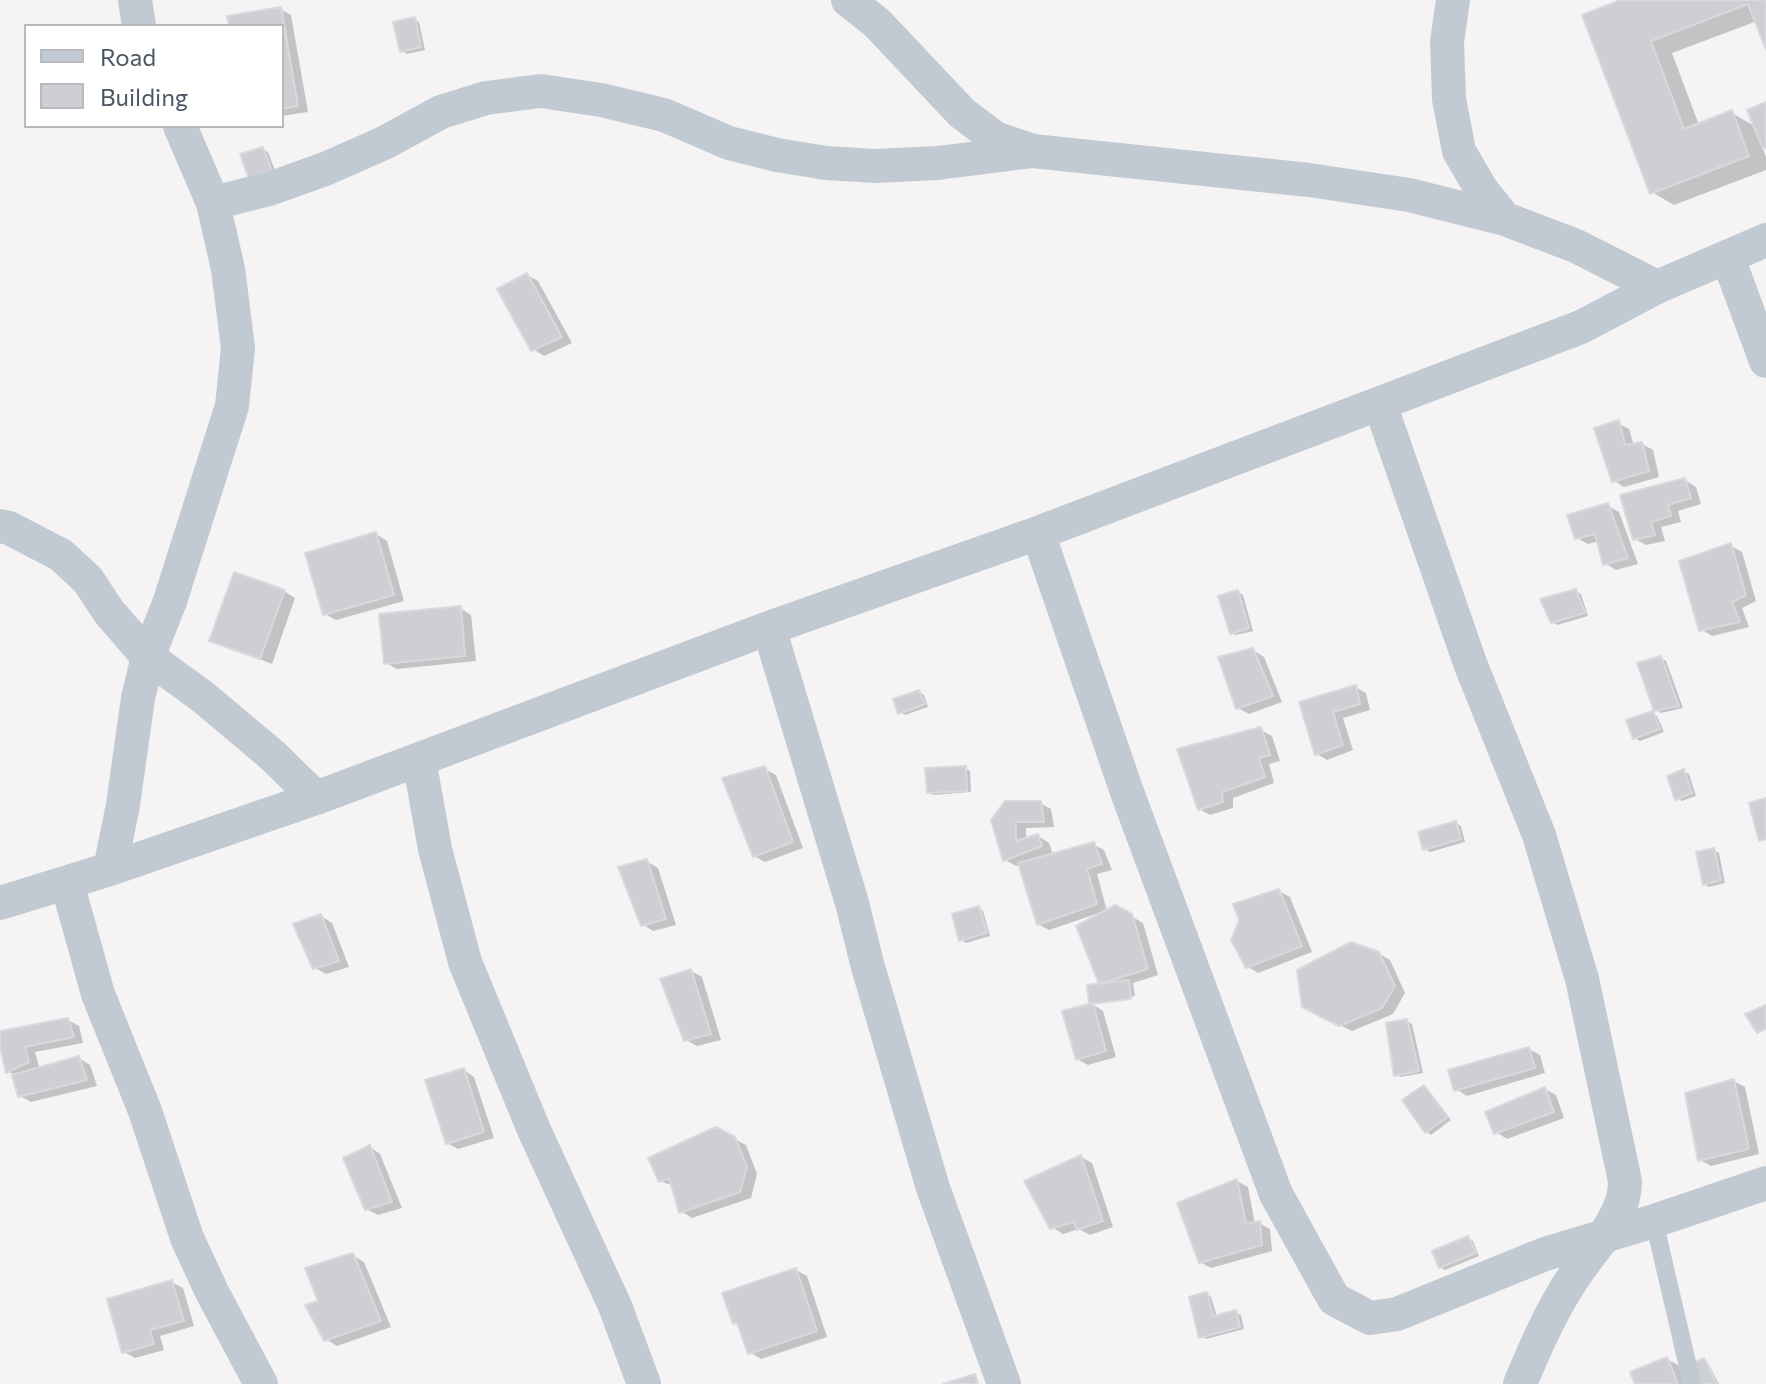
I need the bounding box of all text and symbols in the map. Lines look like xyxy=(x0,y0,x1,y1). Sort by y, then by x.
legend xyxy=(24,24,284,128)
text: Road xyxy=(100,42,156,71)
text: Building xyxy=(100,82,188,111)

